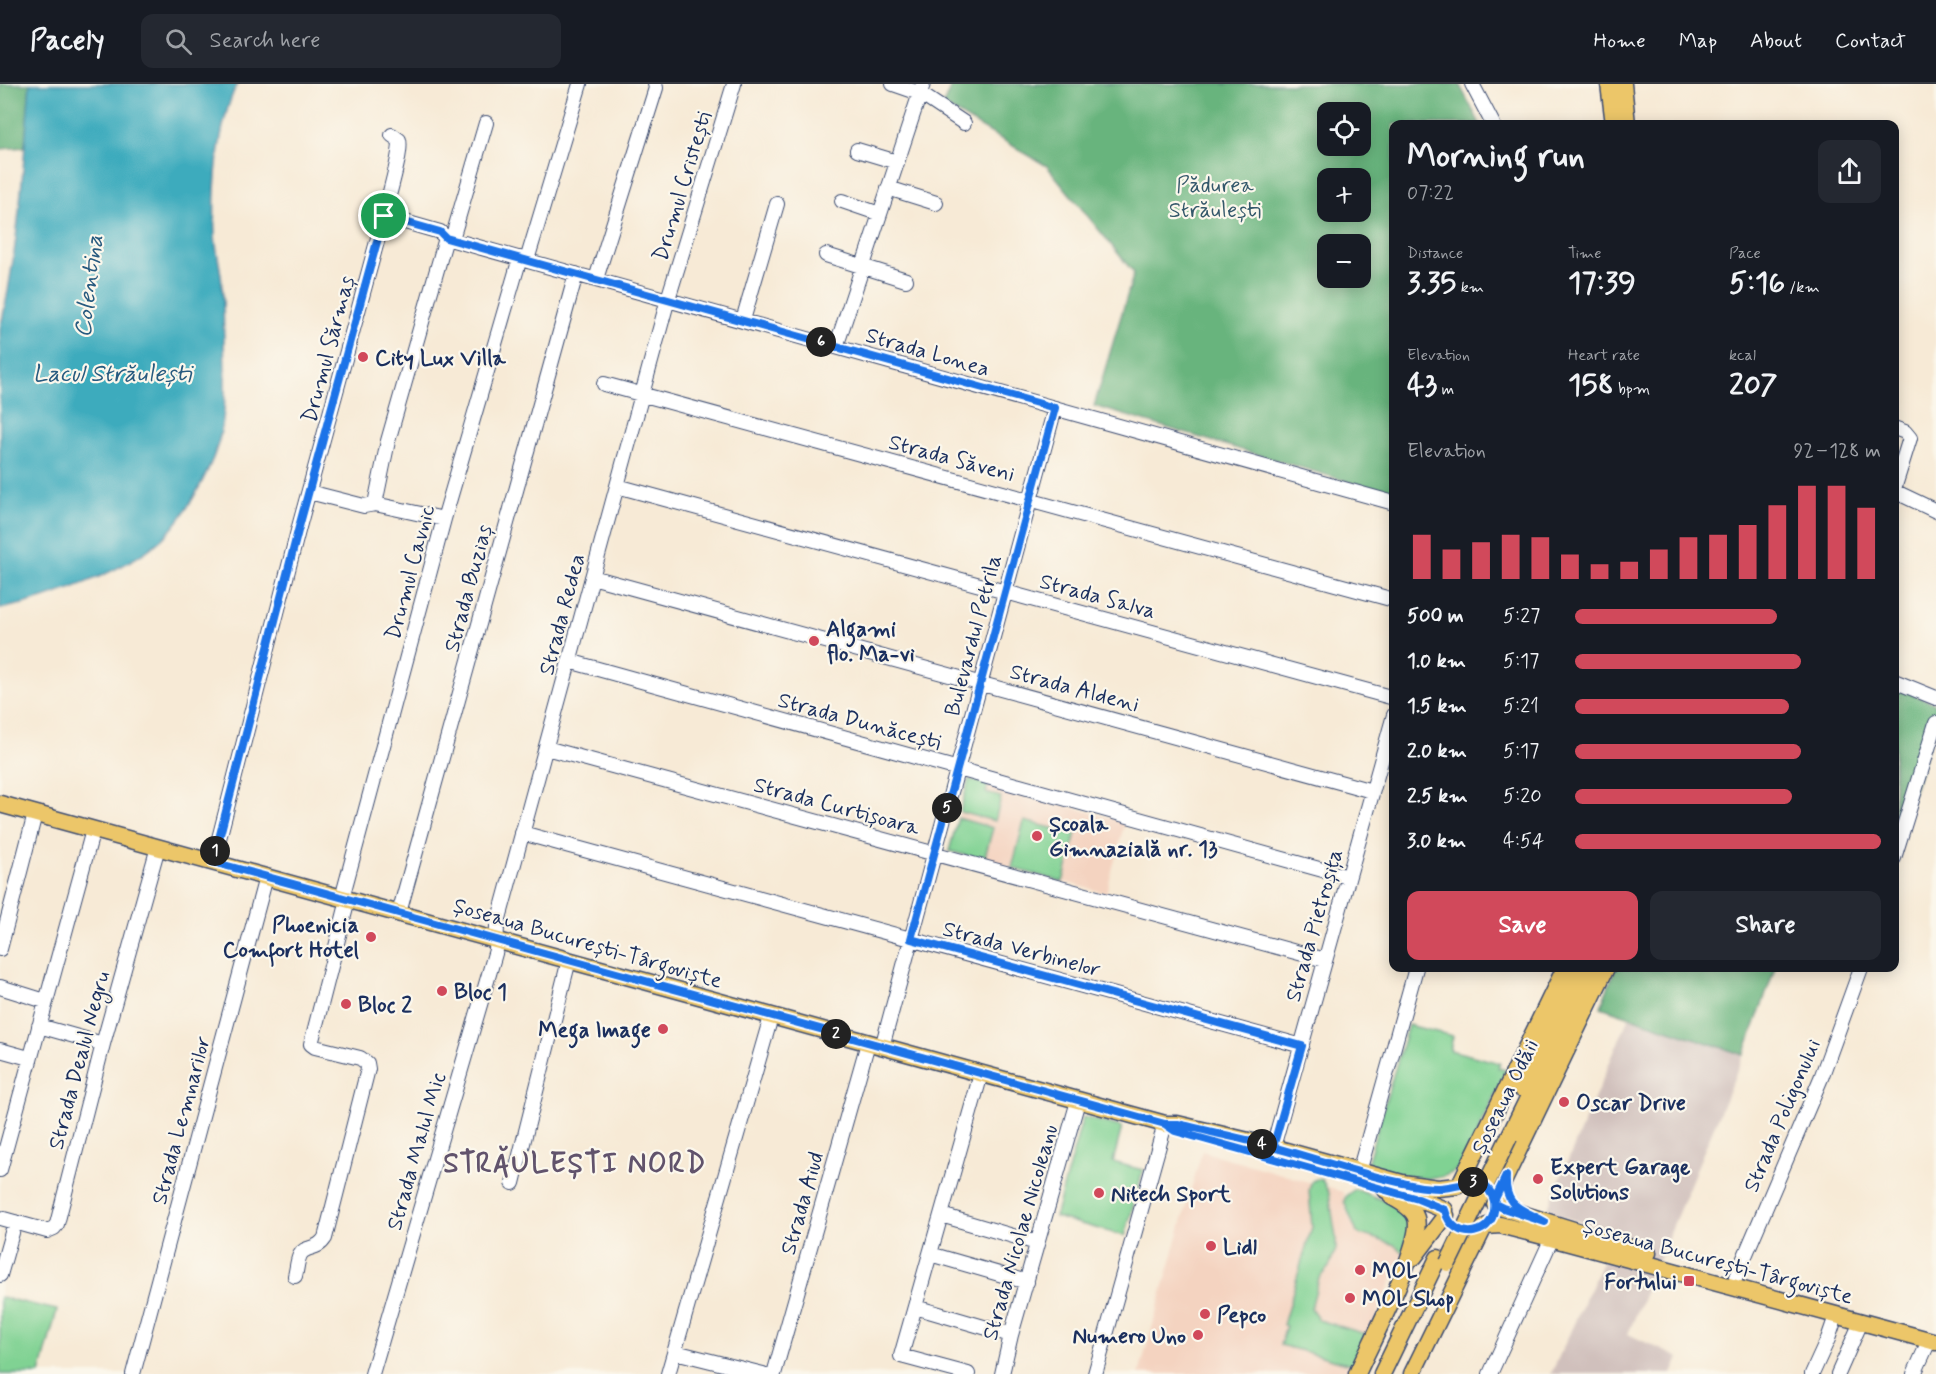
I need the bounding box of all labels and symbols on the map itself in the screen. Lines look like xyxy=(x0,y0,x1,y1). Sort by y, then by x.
street label: Drumul Cristești xyxy=(647,108,719,265)
park label: Pădurea Străulești xyxy=(1169,172,1261,225)
pin xyxy=(358,190,409,241)
water label: Colentina xyxy=(68,233,111,339)
street label: Drumul Sărmaș xyxy=(296,273,362,426)
street label: Strada Lonea xyxy=(862,322,993,384)
pin: 6 xyxy=(806,327,836,357)
place label: City Lux Villa xyxy=(375,345,507,373)
marker: City Lux Villa xyxy=(356,350,370,364)
water label: Lacul Străulești xyxy=(33,359,195,390)
street label: Strada Săveni xyxy=(885,429,1018,489)
street label: Drumul Cavnic xyxy=(379,502,442,643)
street label: Strada Buziaș xyxy=(438,521,499,655)
street label: Strada Redea xyxy=(533,551,593,678)
street label: Bulevardul Petrila xyxy=(939,552,1009,719)
street label: Strada Salva xyxy=(1036,568,1159,626)
place label: Algami flo. Ma-vi xyxy=(826,616,915,669)
marker: Algami flo. Ma-vi xyxy=(807,634,821,648)
street label: Strada Aldeni xyxy=(1007,658,1142,720)
street label: Strada Dunăcești xyxy=(775,687,944,757)
street label: Strada Curtișoara xyxy=(750,771,923,843)
pin: 5 xyxy=(932,793,962,823)
place label: Școala Gimnazială nr. 13 xyxy=(1049,811,1218,864)
marker: Școala Gimnazială nr. 13 xyxy=(1030,829,1044,843)
pin: 1 xyxy=(200,836,230,866)
street label: Strada Pietroșița xyxy=(1280,846,1350,1005)
street label: Șoseaua București-Târgoviște xyxy=(449,892,725,999)
place label: Phoenicia Comfort Hotel xyxy=(223,912,360,967)
street label: Strada Verbinelor xyxy=(939,915,1104,984)
marker: Phoenicia Comfort Hotel xyxy=(364,930,378,944)
street label: Strada Dealul Negru xyxy=(43,968,120,1154)
place label: Bloc 1 xyxy=(454,979,507,1007)
marker: Bloc 1 xyxy=(435,984,449,998)
place label: Bloc 2 xyxy=(358,992,412,1020)
marker: Bloc 2 xyxy=(339,997,353,1011)
place label: Mega Image xyxy=(538,1017,651,1049)
pin: 2 xyxy=(821,1019,851,1049)
marker: Mega Image xyxy=(656,1022,670,1036)
street label: Strada Lemnarilor xyxy=(146,1033,218,1208)
street label: Șoseaua Odăii xyxy=(1466,1035,1546,1159)
street label: Strada Poligonului xyxy=(1738,1035,1829,1197)
street label: Strada Malul Mic xyxy=(381,1069,453,1234)
place label: Oscar Drive xyxy=(1576,1090,1686,1118)
marker: Oscar Drive xyxy=(1557,1095,1571,1109)
street label: Strada Nicolae Nicoleanu xyxy=(977,1121,1065,1344)
pin: 4 xyxy=(1247,1129,1277,1159)
district label: STRĂULEȘTI NORD xyxy=(443,1145,707,1183)
street label: Strada Aiud xyxy=(775,1149,831,1258)
place label: Expert Garage Solutions xyxy=(1550,1154,1691,1207)
pin: 3 xyxy=(1458,1167,1488,1197)
marker: Expert Garage Solutions xyxy=(1531,1172,1545,1186)
place label: Nitech Sport xyxy=(1111,1181,1232,1209)
marker: Nitech Sport xyxy=(1092,1186,1106,1200)
street label: Șoseaua București-Târgoviște xyxy=(1579,1212,1856,1314)
place label: Lidl xyxy=(1223,1234,1258,1262)
marker: Lidl xyxy=(1204,1239,1218,1253)
place label: MOL xyxy=(1372,1258,1418,1286)
marker: MOL xyxy=(1353,1263,1367,1277)
place label: Fortului xyxy=(1604,1269,1677,1297)
marker: Fortului xyxy=(1682,1274,1696,1288)
place label: MOL Shop xyxy=(1362,1286,1454,1314)
marker: MOL Shop xyxy=(1343,1291,1357,1305)
place label: Pepco xyxy=(1217,1302,1266,1330)
marker: Pepco xyxy=(1198,1307,1212,1321)
place label: Numero Uno xyxy=(1072,1323,1186,1351)
marker: Numero Uno xyxy=(1191,1328,1205,1342)

